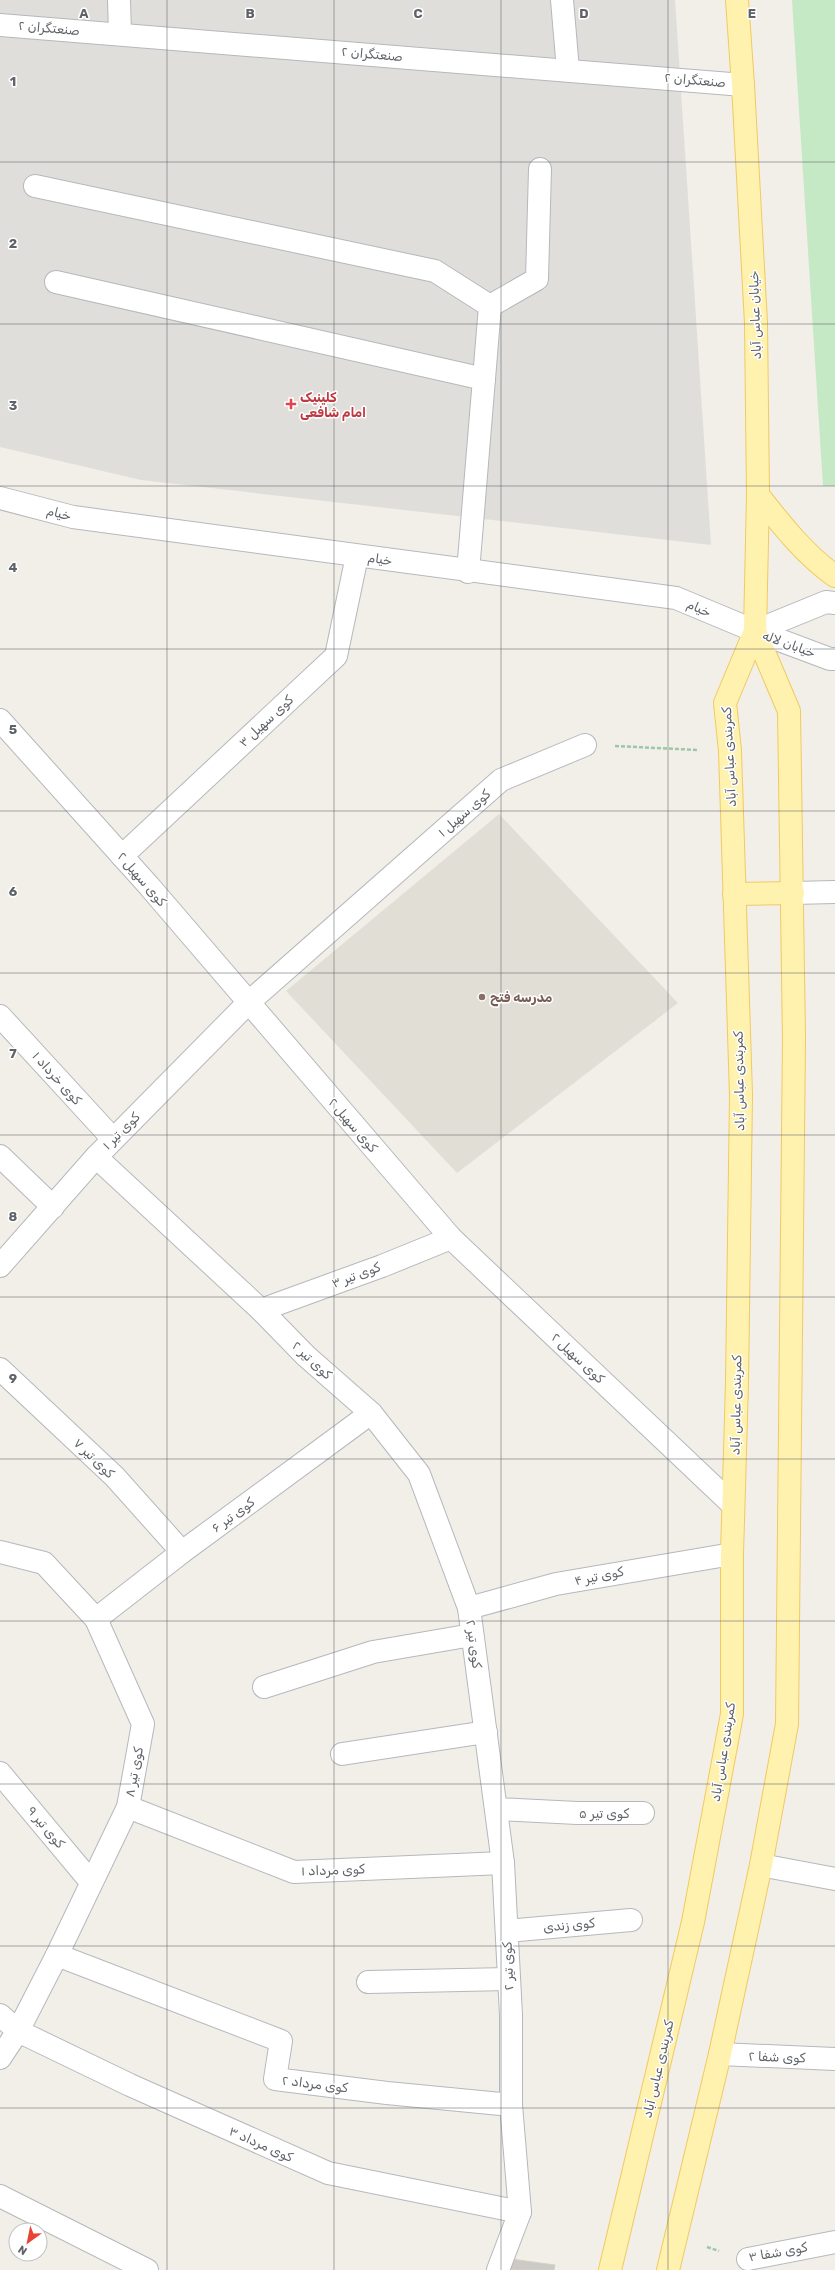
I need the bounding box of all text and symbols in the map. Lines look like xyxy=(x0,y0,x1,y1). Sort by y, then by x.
text: A xyxy=(79,6,89,21)
text: B xyxy=(245,6,255,21)
text: C xyxy=(413,6,423,21)
text: D xyxy=(579,6,589,21)
text: E xyxy=(748,6,756,21)
street label: ۲ صنعتگران xyxy=(18,18,80,39)
street label: ۲ صنعتگران xyxy=(341,44,403,65)
street label: ۲ صنعتگران xyxy=(664,70,726,91)
text: 1 xyxy=(10,74,16,89)
text: 2 xyxy=(9,236,17,251)
street label: خیابان عباس آباد xyxy=(746,270,765,360)
place label: کلینیک امام شافعی xyxy=(300,390,366,421)
text: 3 xyxy=(9,398,18,413)
marker: کلینیک امام شافعی xyxy=(285,398,297,410)
street label: خیام xyxy=(45,503,73,524)
street label: خیام xyxy=(367,550,393,569)
text: 4 xyxy=(9,560,18,575)
street label: خیام xyxy=(684,596,713,621)
street label: خیابان لاله xyxy=(761,628,817,660)
street label: کوی سهیل ۳ xyxy=(236,692,297,751)
street label: کمربندی عباس آباد xyxy=(719,706,740,807)
text: 5 xyxy=(9,722,17,737)
street label: کوی سهیل ۱ xyxy=(435,786,494,840)
street label: کوی سهیل ۲ xyxy=(114,849,170,910)
text: 6 xyxy=(9,884,18,899)
place label: مدرسه فتح xyxy=(490,990,552,1007)
marker: مدرسه فتح xyxy=(477,992,487,1002)
street label: کمربندی عباس آباد xyxy=(731,1031,748,1131)
text: 7 xyxy=(9,1046,17,1061)
street label: کوی خرداد ۱ xyxy=(29,1048,85,1108)
street label: کوی سهیل ۲ xyxy=(325,1095,381,1156)
street label: کوی تیر ۱ xyxy=(99,1109,143,1153)
text: 8 xyxy=(9,1209,18,1224)
street label: کوی تیر ۳ xyxy=(330,1259,383,1292)
street label: کوی سهیل ۲ xyxy=(548,1330,608,1387)
street label: کوی تیر ۲ xyxy=(288,1338,335,1383)
street label: کمربندی عباس آباد xyxy=(728,1355,745,1455)
text: 9 xyxy=(9,1371,17,1386)
street label: کوی تیر ۷ xyxy=(70,1435,117,1482)
street label: کوی تیر ۶ xyxy=(209,1494,258,1536)
street label: کوی تیر ۴ xyxy=(573,1564,625,1589)
street label: کوی تیر ۲ xyxy=(462,1619,485,1669)
street label: کمربندی عباس آباد xyxy=(708,1701,739,1803)
street label: کوی تیر ۸ xyxy=(122,1746,147,1798)
street label: کوی تیر ۹ xyxy=(23,1803,68,1852)
street label: کوی تیر ۵ xyxy=(579,1806,629,1822)
street label: کوی مرداد ۱ xyxy=(301,1861,365,1880)
street label: کوی زندی xyxy=(542,1915,596,1936)
street label: کوی تیر ۲ xyxy=(500,1941,517,1991)
street label: کمربندی عباس آباد xyxy=(639,2018,678,2120)
street label: کوی شفا ۲ xyxy=(748,2049,806,2066)
street label: کوی مرداد ۲ xyxy=(281,2073,349,2096)
street label: کوی مرداد ۳ xyxy=(226,2123,295,2166)
north arrow xyxy=(8,2222,48,2262)
street label: کوی شفا ۳ xyxy=(747,2239,809,2266)
text: N xyxy=(16,2242,30,2258)

